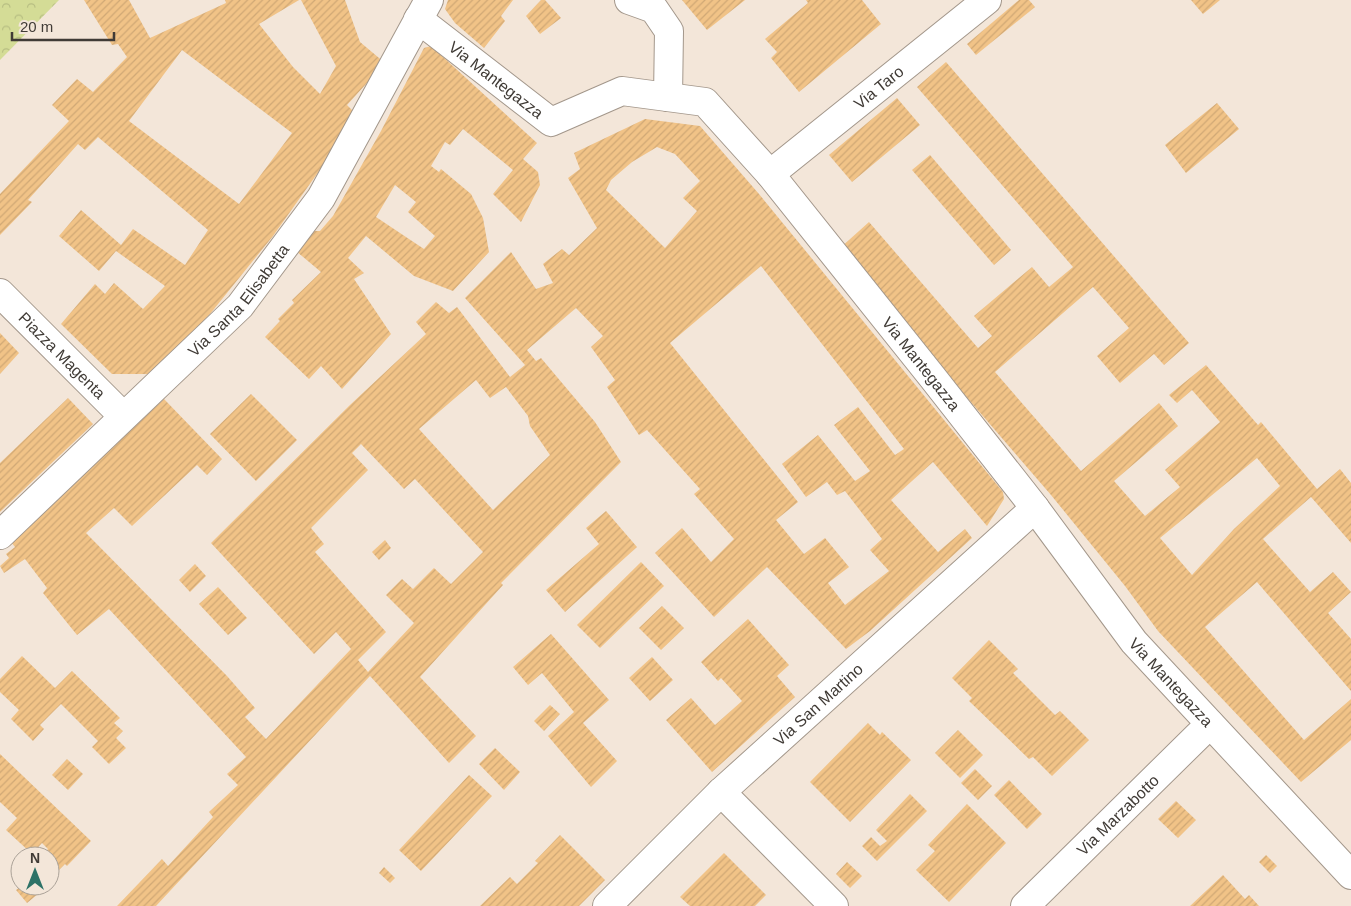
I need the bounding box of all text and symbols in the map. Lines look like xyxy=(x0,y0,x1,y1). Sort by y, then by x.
scale bar xyxy=(12,10,115,42)
text: 20 m xyxy=(20,18,53,35)
street label: Via Mantegazza xyxy=(445,38,547,122)
street label: Via Taro xyxy=(851,63,907,112)
street label: Via Santa Elisabetta xyxy=(185,241,292,360)
street label: Piazza Magenta xyxy=(15,309,109,402)
street label: Via Mantegazza xyxy=(879,314,963,414)
street label: Via Mantegazza xyxy=(1126,635,1216,730)
street label: Via San Martino xyxy=(770,660,866,749)
street label: Via Marzabotto xyxy=(1074,771,1162,859)
north arrow xyxy=(10,846,60,896)
text: N xyxy=(30,850,40,866)

